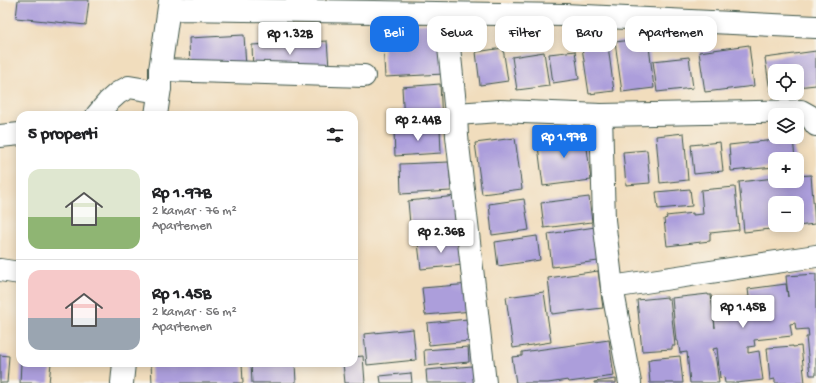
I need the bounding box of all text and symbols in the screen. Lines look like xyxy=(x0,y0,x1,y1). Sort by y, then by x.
chip: Beli xyxy=(370,16,419,52)
chip: Sewa xyxy=(427,16,487,52)
chip: Filter xyxy=(495,16,554,52)
chip: Baru xyxy=(562,16,617,52)
chip: Apartemen xyxy=(625,16,717,52)
pin: Rp 1.32B xyxy=(249,22,331,56)
text: Rp 1.32B xyxy=(267,27,313,42)
map controls xyxy=(768,64,804,232)
button: locate xyxy=(768,64,804,100)
pin: Rp 2.44B xyxy=(377,108,459,142)
button: layers xyxy=(768,108,804,144)
text: Rp 2.44B xyxy=(395,113,441,128)
icon: filters xyxy=(324,124,346,146)
text: 5 properti xyxy=(28,125,98,145)
pin: Rp 1.97B xyxy=(523,125,605,159)
text: Rp 1.97B xyxy=(541,130,587,145)
button: + xyxy=(768,152,804,188)
text: Rp 1.97B xyxy=(152,184,212,204)
icon: home xyxy=(60,185,108,233)
button: − xyxy=(768,196,804,232)
text: 2 kamar · 76 m² xyxy=(152,204,237,219)
text: Apartemen xyxy=(152,219,212,234)
pin: Rp 2.36B xyxy=(400,220,482,254)
text: Rp 2.36B xyxy=(418,225,464,240)
text: Rp 1.45B xyxy=(152,285,211,305)
icon: home xyxy=(60,286,108,334)
pin: Rp 1.45B xyxy=(702,295,784,329)
text: Rp 1.45B xyxy=(720,300,766,315)
text: 2 kamar · 56 m² xyxy=(152,305,237,320)
text: Apartemen xyxy=(152,320,212,335)

